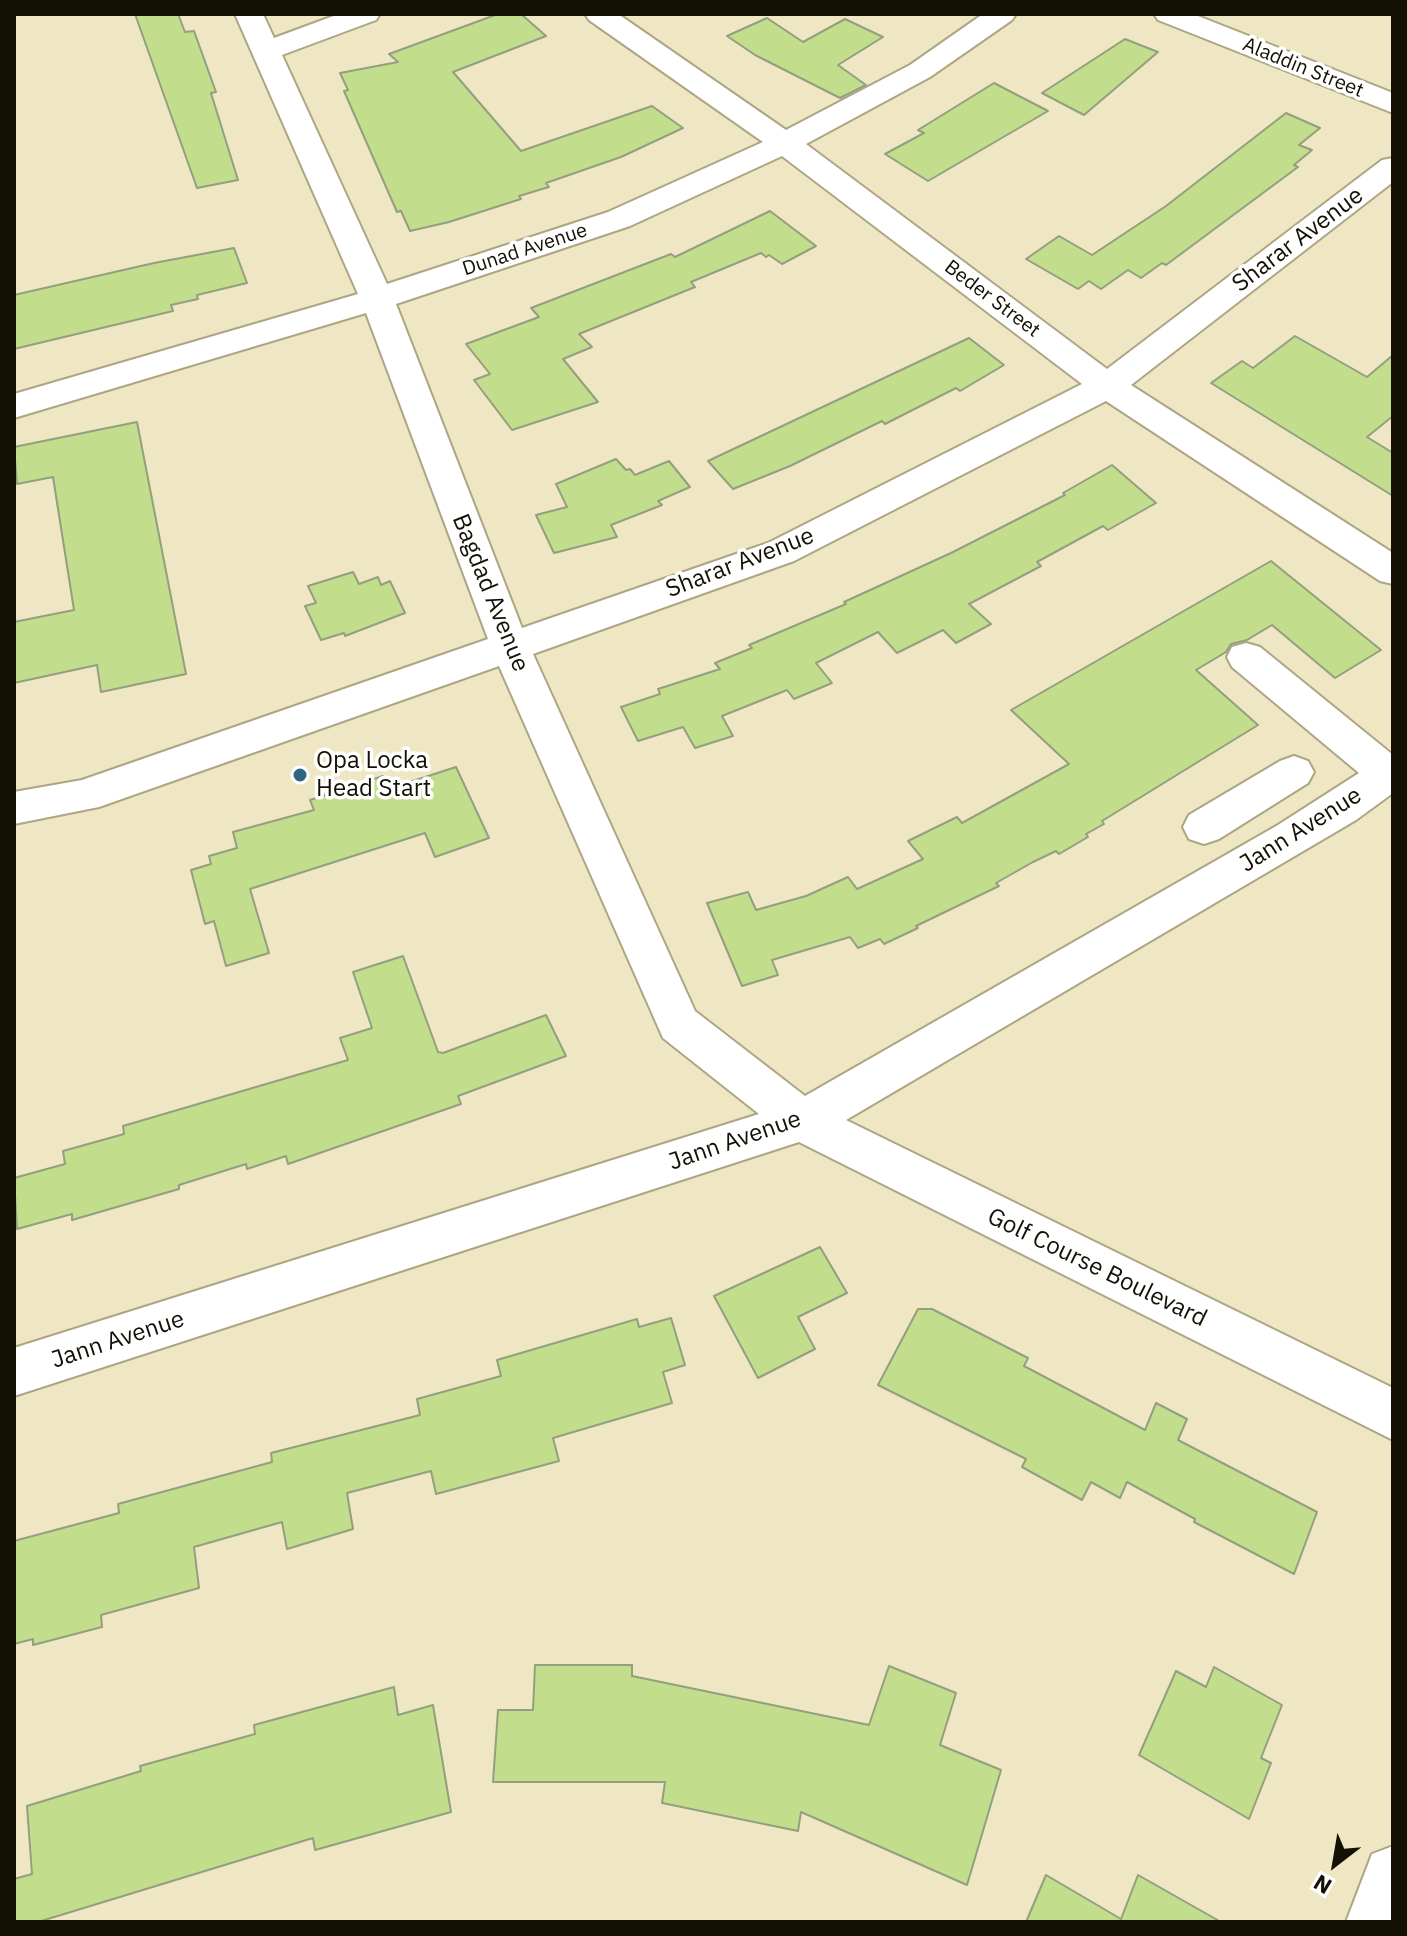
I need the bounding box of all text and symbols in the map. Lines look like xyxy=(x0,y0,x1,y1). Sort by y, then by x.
street label: Aladdin Street xyxy=(1239,33,1367,103)
street label: Sharar Avenue xyxy=(1227,181,1369,299)
street label: Dunad Avenue xyxy=(460,219,590,281)
street label: Beder Street xyxy=(939,255,1045,343)
street label: Bagdad Avenue xyxy=(445,510,535,676)
street label: Sharar Avenue xyxy=(662,522,818,604)
place label: Opa Locka Head Start xyxy=(316,747,431,803)
marker: Opa Locka Head Start xyxy=(291,766,309,784)
street label: Jann Avenue xyxy=(1235,781,1367,879)
street label: Jann Avenue xyxy=(665,1105,805,1177)
street label: Golf Course Boulevard xyxy=(983,1202,1211,1334)
street label: Jann Avenue xyxy=(48,1305,188,1375)
north arrow xyxy=(1295,1824,1375,1904)
text: N xyxy=(1308,1868,1337,1902)

